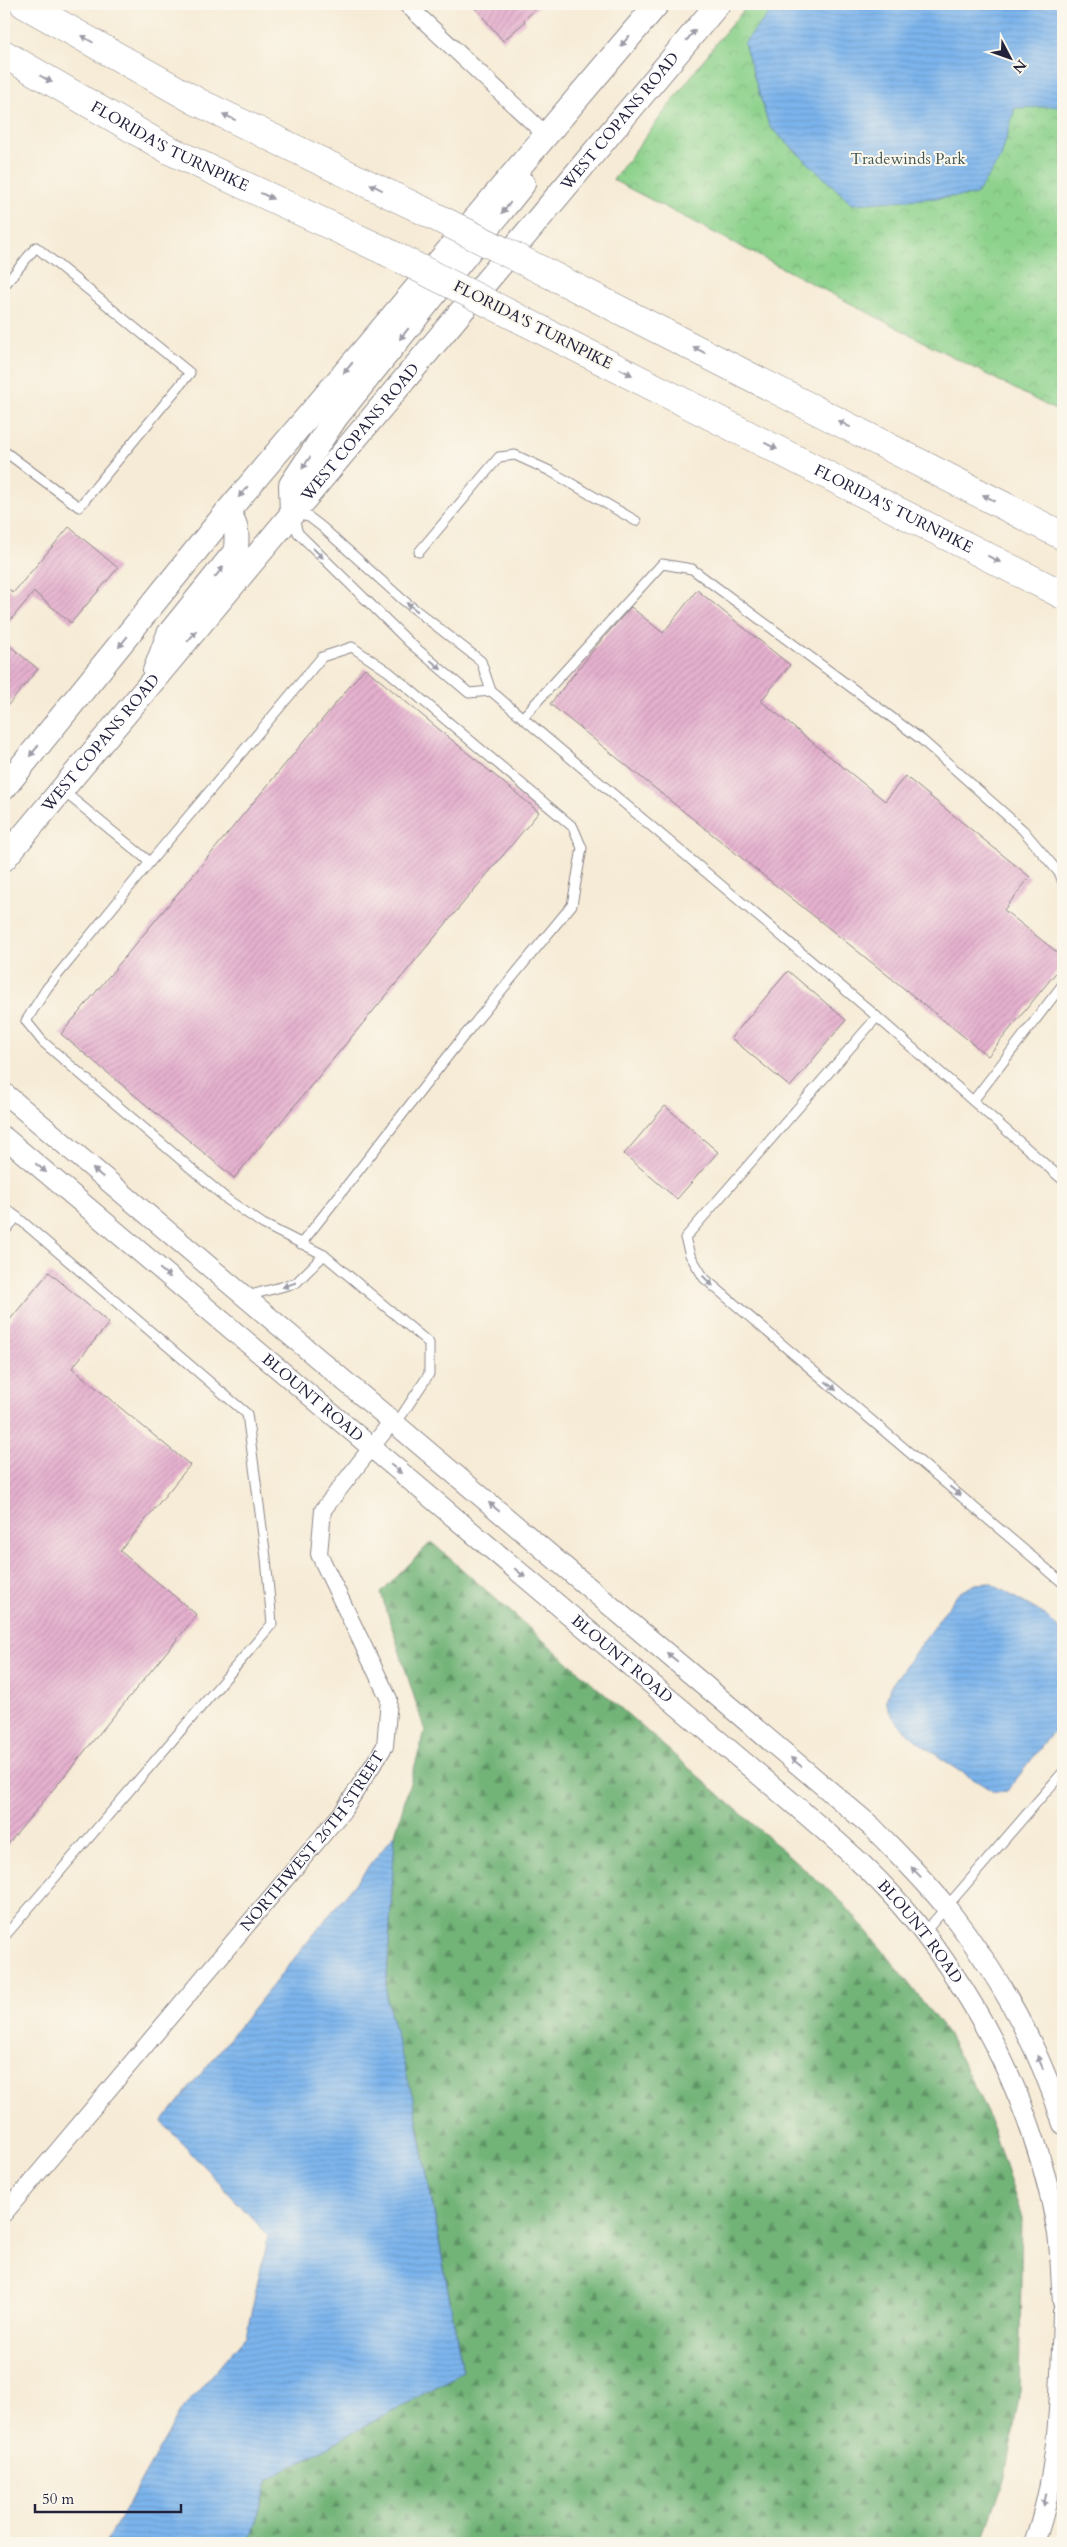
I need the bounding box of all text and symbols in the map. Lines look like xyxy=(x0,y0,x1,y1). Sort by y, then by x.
one-way arrow xyxy=(686,29,697,42)
north arrow xyxy=(984,32,1034,82)
one-way arrow xyxy=(620,34,631,47)
one-way arrow xyxy=(79,35,94,43)
street label: WEST COPANS ROAD xyxy=(555,48,684,196)
text: N xyxy=(1008,55,1031,77)
one-way arrow xyxy=(39,74,52,83)
street label: FLORIDA'S TURNPIKE xyxy=(87,96,253,197)
one-way arrow xyxy=(222,113,236,121)
park label: Tradewinds Park xyxy=(850,148,966,170)
one-way arrow xyxy=(368,183,383,192)
one-way arrow xyxy=(259,191,274,200)
one-way arrow xyxy=(500,201,511,214)
street label: FLORIDA'S TURNPIKE xyxy=(450,275,616,375)
one-way arrow xyxy=(398,327,409,340)
one-way arrow xyxy=(692,346,706,354)
street label: WEST COPANS ROAD xyxy=(296,358,425,507)
one-way arrow xyxy=(343,362,354,375)
one-way arrow xyxy=(619,368,634,376)
one-way arrow xyxy=(837,420,851,428)
one-way arrow xyxy=(764,442,778,450)
one-way arrow xyxy=(301,456,310,470)
street label: FLORIDA'S TURNPIKE xyxy=(810,459,977,559)
one-way arrow xyxy=(238,486,249,499)
one-way arrow xyxy=(981,494,996,502)
one-way arrow xyxy=(311,547,323,559)
one-way arrow xyxy=(987,555,1001,563)
one-way arrow xyxy=(214,565,225,578)
one-way arrow xyxy=(406,601,419,612)
one-way arrow xyxy=(186,629,197,642)
one-way arrow xyxy=(117,635,128,648)
one-way arrow xyxy=(429,659,442,670)
street label: WEST COPANS ROAD xyxy=(36,669,165,818)
one-way arrow xyxy=(28,745,40,757)
one-way arrow xyxy=(34,1163,47,1174)
one-way arrow xyxy=(92,1167,105,1178)
one-way arrow xyxy=(158,1268,171,1279)
one-way arrow xyxy=(702,1274,714,1286)
one-way arrow xyxy=(282,1281,297,1289)
street label: BLOUNT ROAD xyxy=(257,1348,368,1447)
one-way arrow xyxy=(825,1380,837,1392)
one-way arrow xyxy=(389,1463,402,1474)
one-way arrow xyxy=(949,1486,962,1497)
one-way arrow xyxy=(488,1502,501,1513)
one-way arrow xyxy=(514,1568,527,1579)
street label: BLOUNT ROAD xyxy=(567,1610,677,1708)
one-way arrow xyxy=(665,1652,678,1663)
street label: NORTHWEST 26TH STREET xyxy=(235,1747,390,1936)
one-way arrow xyxy=(790,1757,803,1768)
one-way arrow xyxy=(910,1866,922,1878)
street label: BLOUNT ROAD xyxy=(872,1875,968,1988)
one-way arrow xyxy=(1035,2055,1043,2069)
scale bar xyxy=(35,2482,181,2514)
text: 50 m xyxy=(42,2489,74,2509)
one-way arrow xyxy=(1041,2492,1049,2508)

